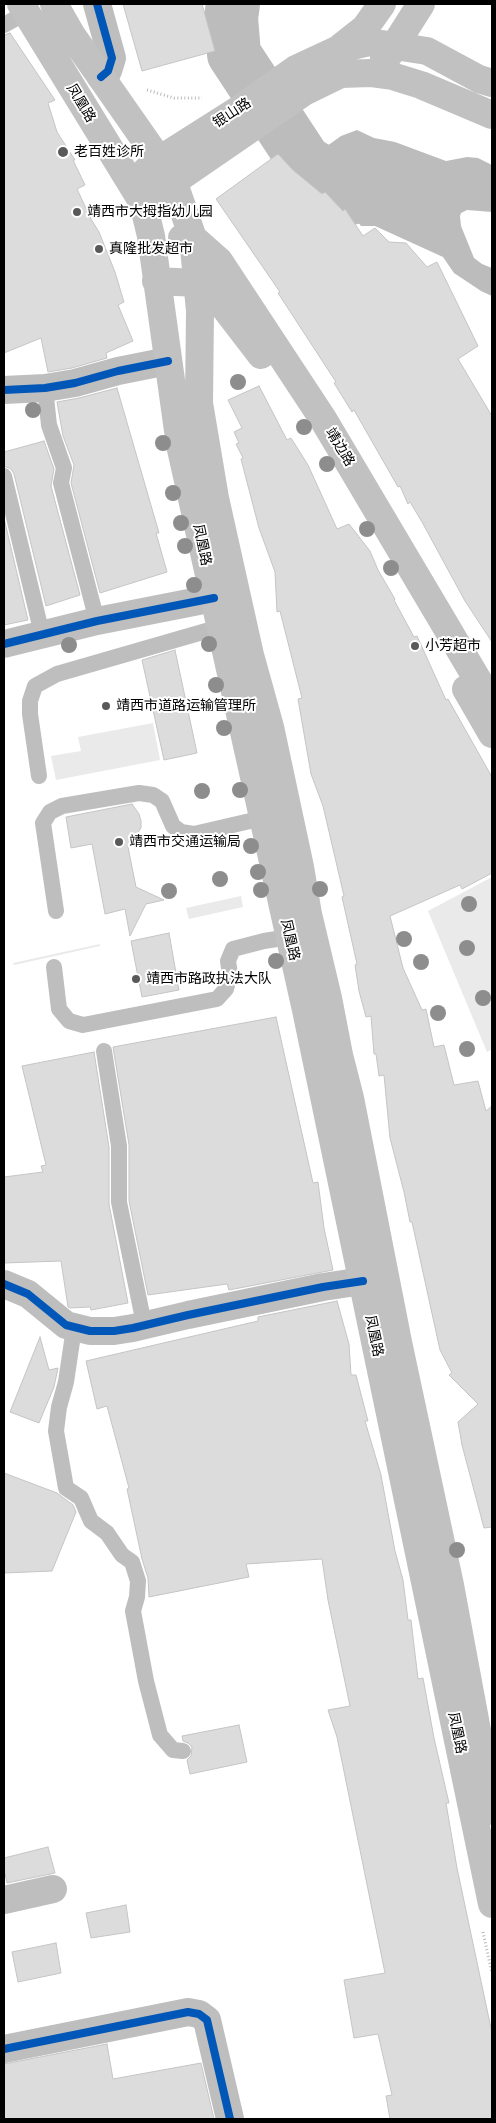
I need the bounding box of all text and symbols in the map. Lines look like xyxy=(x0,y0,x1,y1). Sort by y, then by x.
street label: 凤凰路 xyxy=(63,81,99,125)
street label: 银山路 xyxy=(210,95,254,131)
place label: 老百姓诊所 xyxy=(74,144,144,160)
marker: 老百姓诊所 xyxy=(56,145,70,159)
place label: 靖西市大拇指幼儿园 xyxy=(87,204,213,220)
marker: 靖西市大拇指幼儿园 xyxy=(71,206,83,218)
place label: 真隆批发超市 xyxy=(109,241,193,257)
marker: 真隆批发超市 xyxy=(93,243,105,255)
street label: 靖边路 xyxy=(322,425,358,469)
street label: 凤凰路 xyxy=(189,523,215,567)
place label: 小芳超市 xyxy=(425,638,481,654)
marker: 小芳超市 xyxy=(409,640,421,652)
place label: 靖西市道路运输管理所 xyxy=(116,698,256,714)
marker: 靖西市道路运输管理所 xyxy=(100,700,112,712)
place label: 靖西市交通运输局 xyxy=(129,834,241,850)
marker: 靖西市交通运输局 xyxy=(113,836,125,848)
street label: 凤凰路 xyxy=(277,918,303,962)
place label: 靖西市路政执法大队 xyxy=(146,971,272,987)
marker: 靖西市路政执法大队 xyxy=(130,973,142,985)
street label: 凤凰路 xyxy=(361,1314,387,1358)
street label: 凤凰路 xyxy=(444,1711,470,1755)

